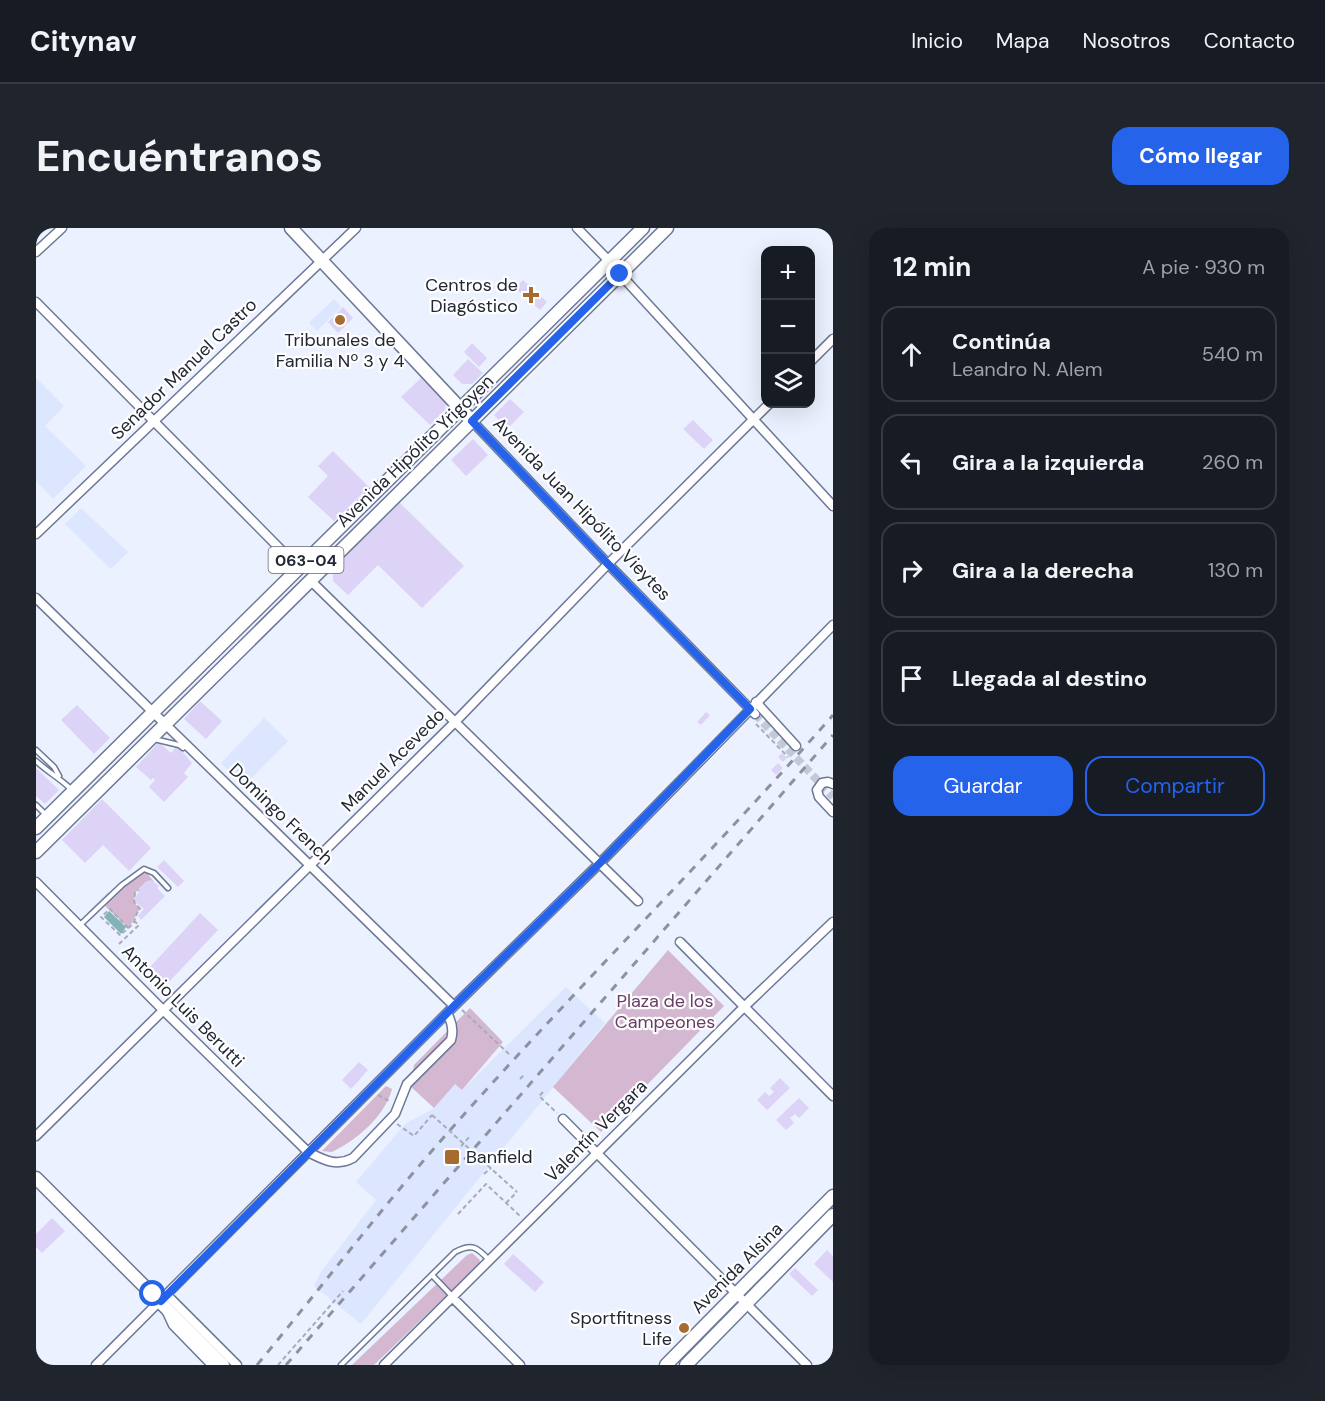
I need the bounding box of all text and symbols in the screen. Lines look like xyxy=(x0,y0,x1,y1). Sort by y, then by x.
text: Citynav xyxy=(30,23,136,60)
text: Inicio xyxy=(911,27,963,55)
text: Mapa xyxy=(996,27,1050,55)
text: Nosotros xyxy=(1083,27,1171,55)
text: Contacto xyxy=(1204,27,1295,55)
button: Cómo llegar xyxy=(1112,127,1289,185)
text: Encuéntranos xyxy=(36,129,323,184)
map controls xyxy=(761,246,815,408)
button: + xyxy=(761,246,815,300)
text: 12 min xyxy=(893,250,971,284)
text: A pie · 930 m xyxy=(1142,254,1265,280)
route end xyxy=(606,260,632,286)
place label: Centros de Diagóstico xyxy=(425,273,518,318)
marker: Centros de Diagóstico xyxy=(522,286,540,304)
street label: Senador Manuel Castro xyxy=(106,293,262,445)
button: − xyxy=(761,300,815,354)
marker: Tribunales de Familia Nº 3 y 4 xyxy=(333,313,347,327)
text: Continúa xyxy=(952,327,1051,356)
place label: Tribunales de Familia Nº 3 y 4 xyxy=(276,328,404,373)
icon: ahead xyxy=(895,338,928,371)
text: 540 m xyxy=(1202,341,1263,367)
button: layers xyxy=(761,354,815,408)
text: Leandro N. Alem xyxy=(952,356,1103,382)
street label: Avenida Hipólito Yrigoyen xyxy=(331,369,499,533)
street label: Avenida Juan Hipólito Vieytes xyxy=(488,412,676,606)
icon: left xyxy=(895,446,928,479)
text: Gira a la izquierda xyxy=(952,448,1144,477)
text: 260 m xyxy=(1202,449,1263,475)
road number: 063-04 xyxy=(268,547,344,573)
icon: right xyxy=(895,554,928,587)
text: Gira a la derecha xyxy=(952,556,1134,585)
text: 130 m xyxy=(1208,557,1263,583)
icon: arrive xyxy=(895,662,928,695)
text: Llegada al destino xyxy=(952,664,1147,693)
street label: Manuel Acevedo xyxy=(336,703,450,817)
button: Guardar xyxy=(893,756,1073,816)
button: Compartir xyxy=(1085,756,1265,816)
street label: Domingo French xyxy=(224,758,338,870)
street label: Antonio Luis Berutti xyxy=(116,939,250,1073)
park label: Plaza de los Campeones xyxy=(615,989,715,1034)
street label: Valentín Vergara xyxy=(540,1075,652,1187)
place label: Banfield xyxy=(466,1145,533,1169)
marker: Banfield xyxy=(443,1148,461,1166)
street label: Avenida Alsina xyxy=(686,1217,788,1319)
route start xyxy=(139,1280,165,1306)
place label: Sportfitness Life xyxy=(570,1306,672,1351)
marker: Sportfitness Life xyxy=(677,1321,691,1335)

